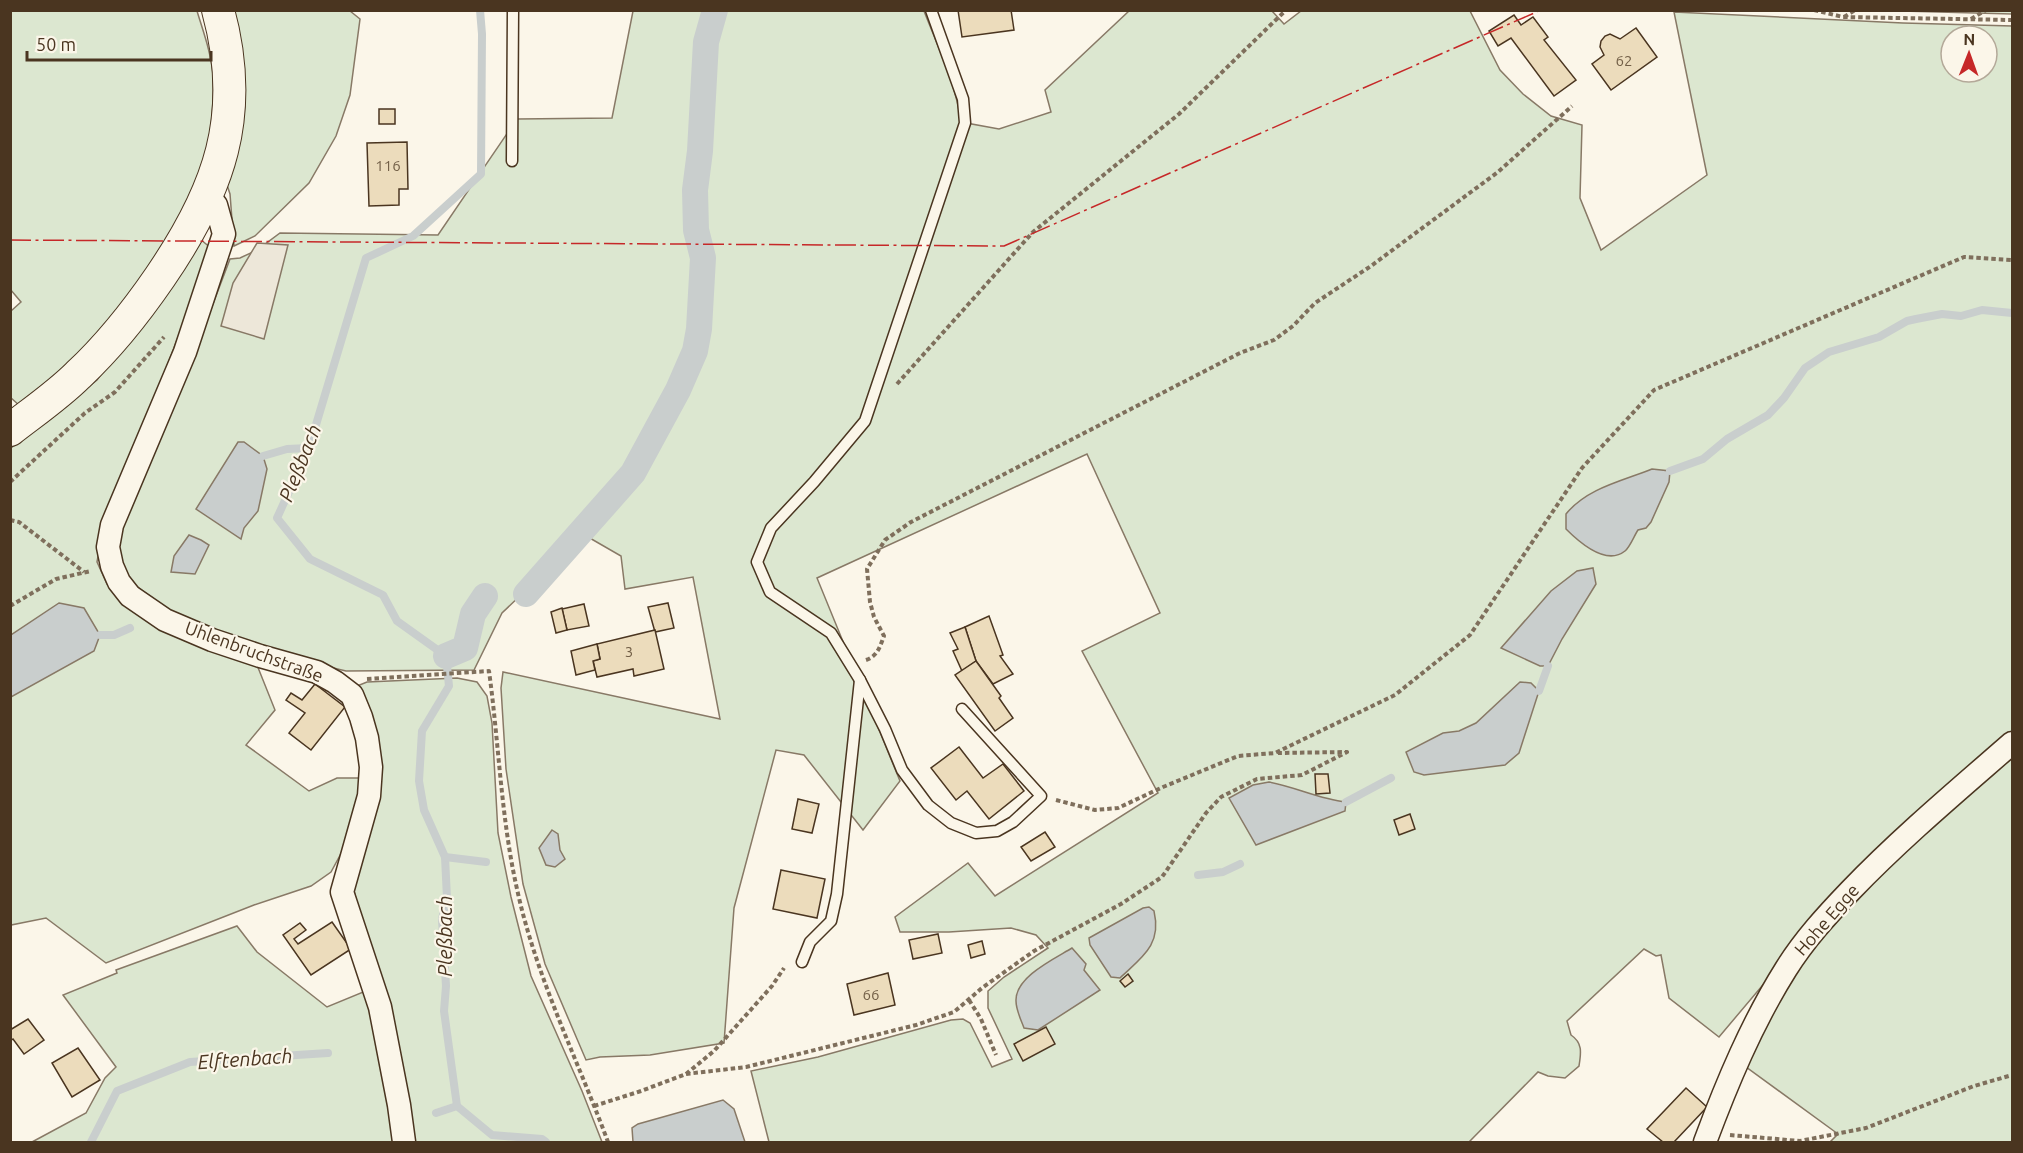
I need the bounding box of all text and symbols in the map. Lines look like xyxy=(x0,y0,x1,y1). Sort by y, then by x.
scale bar xyxy=(27,24,212,62)
north arrow xyxy=(1939,24,1999,84)
text: N xyxy=(1963,30,1975,48)
text: 50 m xyxy=(36,34,76,54)
house number: 62 xyxy=(1616,52,1632,69)
house number: 116 xyxy=(375,157,401,174)
water label: Pleßbach xyxy=(274,421,325,505)
street label: Uhlenbruchstraße xyxy=(183,617,326,685)
house number: 3 xyxy=(625,643,633,660)
street label: Hohe Egge xyxy=(1790,880,1863,959)
water label: Pleßbach xyxy=(433,895,456,977)
house number: 66 xyxy=(863,986,879,1003)
water label: Elftenbach xyxy=(197,1044,293,1073)

